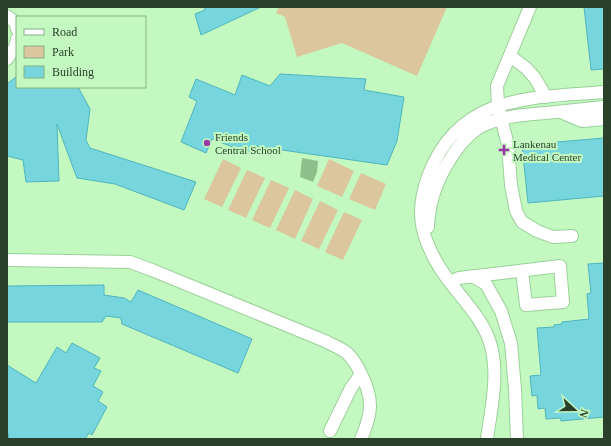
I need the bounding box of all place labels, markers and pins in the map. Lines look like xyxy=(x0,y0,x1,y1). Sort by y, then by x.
place label: Friends Central School xyxy=(215,131,281,156)
marker: Friends Central School xyxy=(202,138,212,148)
place label: Lankenau Medical Center xyxy=(513,138,581,163)
marker: Lankenau Medical Center xyxy=(498,144,510,156)

